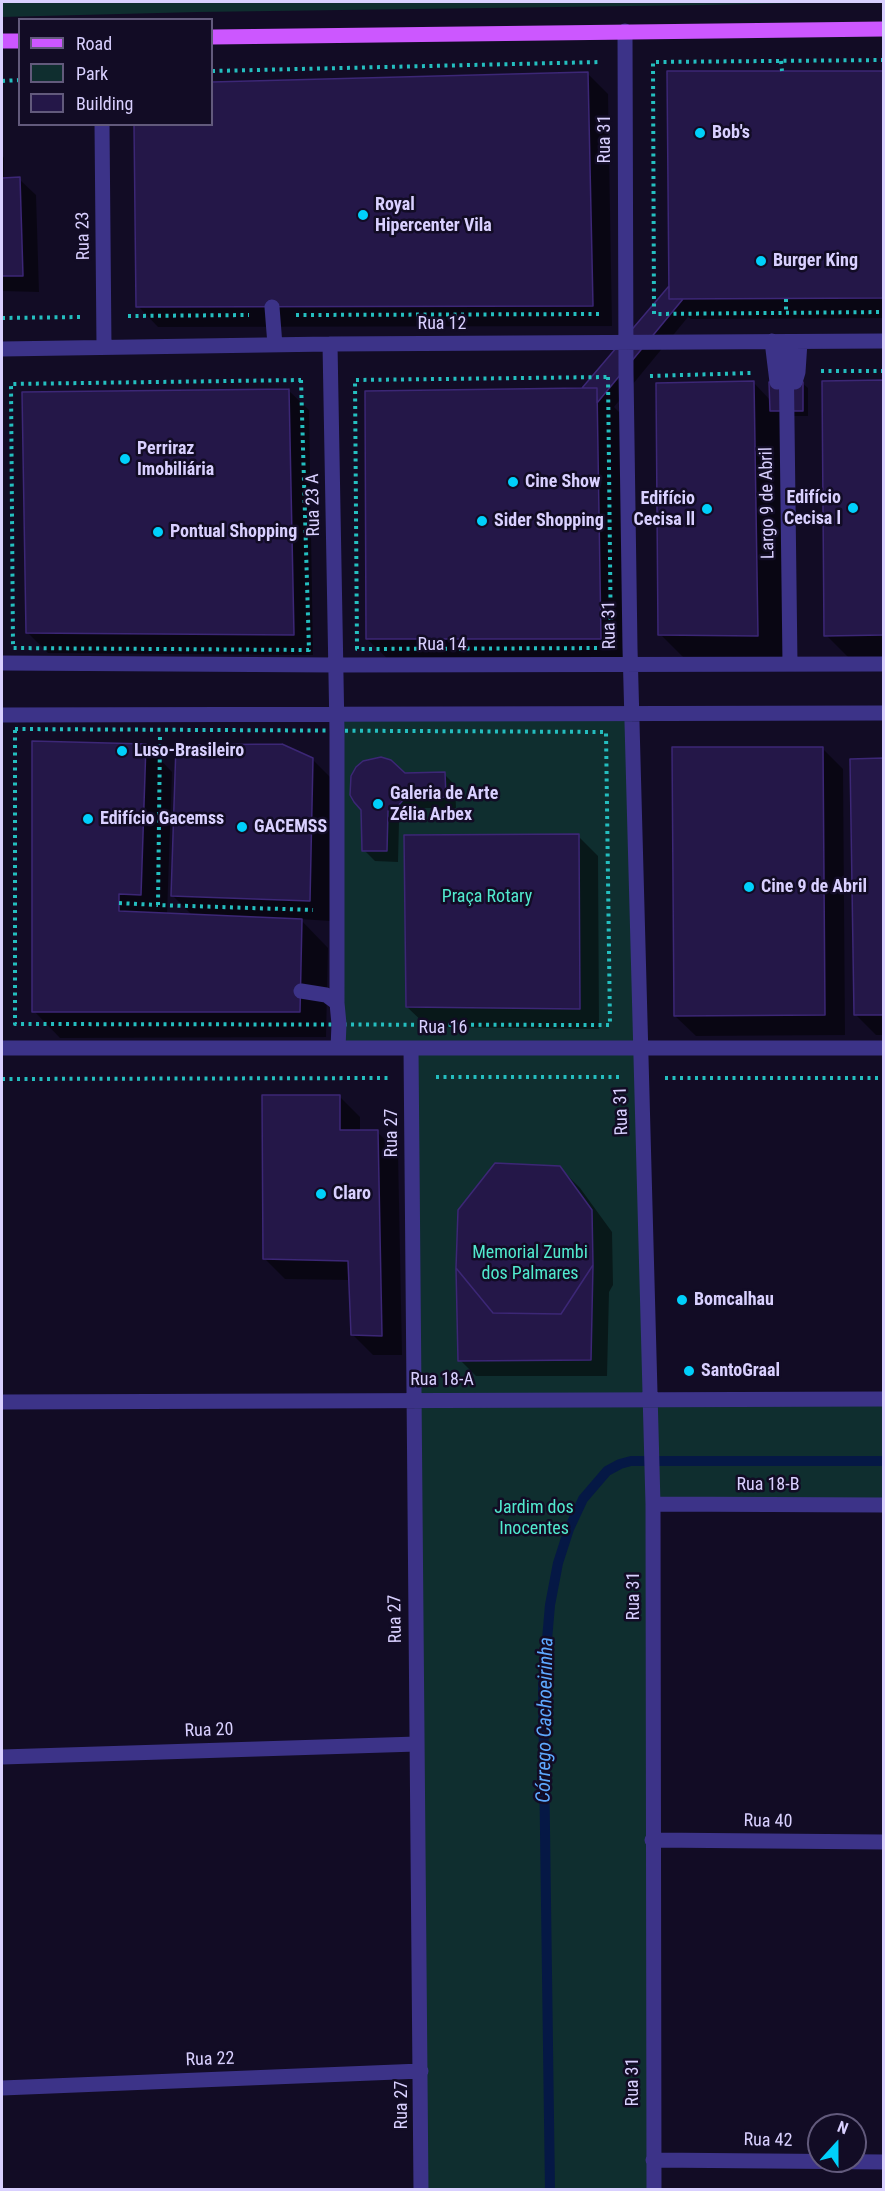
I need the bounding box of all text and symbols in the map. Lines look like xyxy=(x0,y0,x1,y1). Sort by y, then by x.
legend xyxy=(18,18,213,126)
text: Road xyxy=(76,33,112,54)
text: Park xyxy=(76,63,108,84)
text: Building xyxy=(76,93,133,114)
street label: Rua 31 xyxy=(594,115,616,163)
place label: Bob's xyxy=(712,122,750,144)
marker: Bob's xyxy=(693,126,707,140)
place label: Royal Hipercenter Vila xyxy=(375,194,492,236)
marker: Royal Hipercenter Vila xyxy=(356,208,370,222)
street label: Rua 23 xyxy=(73,211,95,261)
place label: Burger King xyxy=(773,250,858,272)
marker: Burger King xyxy=(754,254,768,268)
street label: Rua 12 xyxy=(418,313,466,335)
place label: Perriraz Imobiliária xyxy=(137,438,214,480)
street label: Largo 9 de Abril xyxy=(756,447,780,559)
marker: Perriraz Imobiliária xyxy=(118,452,132,466)
place label: Cine Show xyxy=(525,471,600,493)
street label: Rua 23 A xyxy=(303,473,325,537)
marker: Cine Show xyxy=(506,475,520,489)
place label: Edifício Cecisa l xyxy=(784,487,841,530)
place label: Edifício Cecisa ll xyxy=(633,488,695,530)
marker: Edifício Cecisa l xyxy=(846,501,860,515)
marker: Edifício Cecisa ll xyxy=(700,502,714,516)
place label: Sider Shopping xyxy=(494,510,604,532)
marker: Sider Shopping xyxy=(475,514,489,528)
place label: Pontual Shopping xyxy=(170,521,297,543)
marker: Pontual Shopping xyxy=(151,525,165,539)
street label: Rua 31 xyxy=(599,600,621,650)
street label: Rua 14 xyxy=(418,634,466,656)
place label: Luso-Brasileiro xyxy=(134,740,244,762)
marker: Luso-Brasileiro xyxy=(115,744,129,758)
place label: Galeria de Arte Zélia Arbex xyxy=(390,783,498,826)
marker: Galeria de Arte Zélia Arbex xyxy=(371,797,385,811)
place label: Edifício Gacemss xyxy=(100,808,224,830)
marker: Edifício Gacemss xyxy=(81,812,95,826)
place label: GACEMSS xyxy=(254,816,327,838)
marker: GACEMSS xyxy=(235,820,249,834)
place label: Cine 9 de Abril xyxy=(761,876,867,898)
marker: Cine 9 de Abril xyxy=(742,880,756,894)
park label: Praça Rotary xyxy=(442,886,532,908)
street label: Rua 16 xyxy=(419,1017,467,1039)
street label: Rua 31 xyxy=(610,1086,634,1136)
street label: Rua 27 xyxy=(381,1109,403,1157)
place label: Claro xyxy=(333,1183,371,1205)
marker: Claro xyxy=(314,1187,328,1201)
park label: Memorial Zumbi dos Palmares xyxy=(472,1242,588,1284)
place label: Bomcalhau xyxy=(694,1289,774,1311)
marker: Bomcalhau xyxy=(675,1293,689,1307)
place label: SantoGraal xyxy=(701,1360,780,1382)
marker: SantoGraal xyxy=(682,1364,696,1378)
street label: Rua 18-A xyxy=(410,1369,474,1391)
street label: Rua 18-B xyxy=(736,1474,800,1496)
park label: Jardim dos Inocentes xyxy=(494,1497,574,1540)
street label: Rua 31 xyxy=(623,1572,645,1620)
street label: Rua 27 xyxy=(385,1594,407,1644)
water label: Córrego Cachoeirinha xyxy=(533,1637,559,1803)
street label: Rua 20 xyxy=(184,1719,234,1743)
street label: Rua 40 xyxy=(743,1811,793,1833)
street label: Rua 22 xyxy=(185,2048,235,2072)
street label: Rua 31 xyxy=(622,2058,644,2106)
street label: Rua 27 xyxy=(391,2081,413,2129)
north arrow xyxy=(807,2113,867,2173)
text: N xyxy=(835,2117,851,2138)
street label: Rua 42 xyxy=(743,2130,793,2152)

